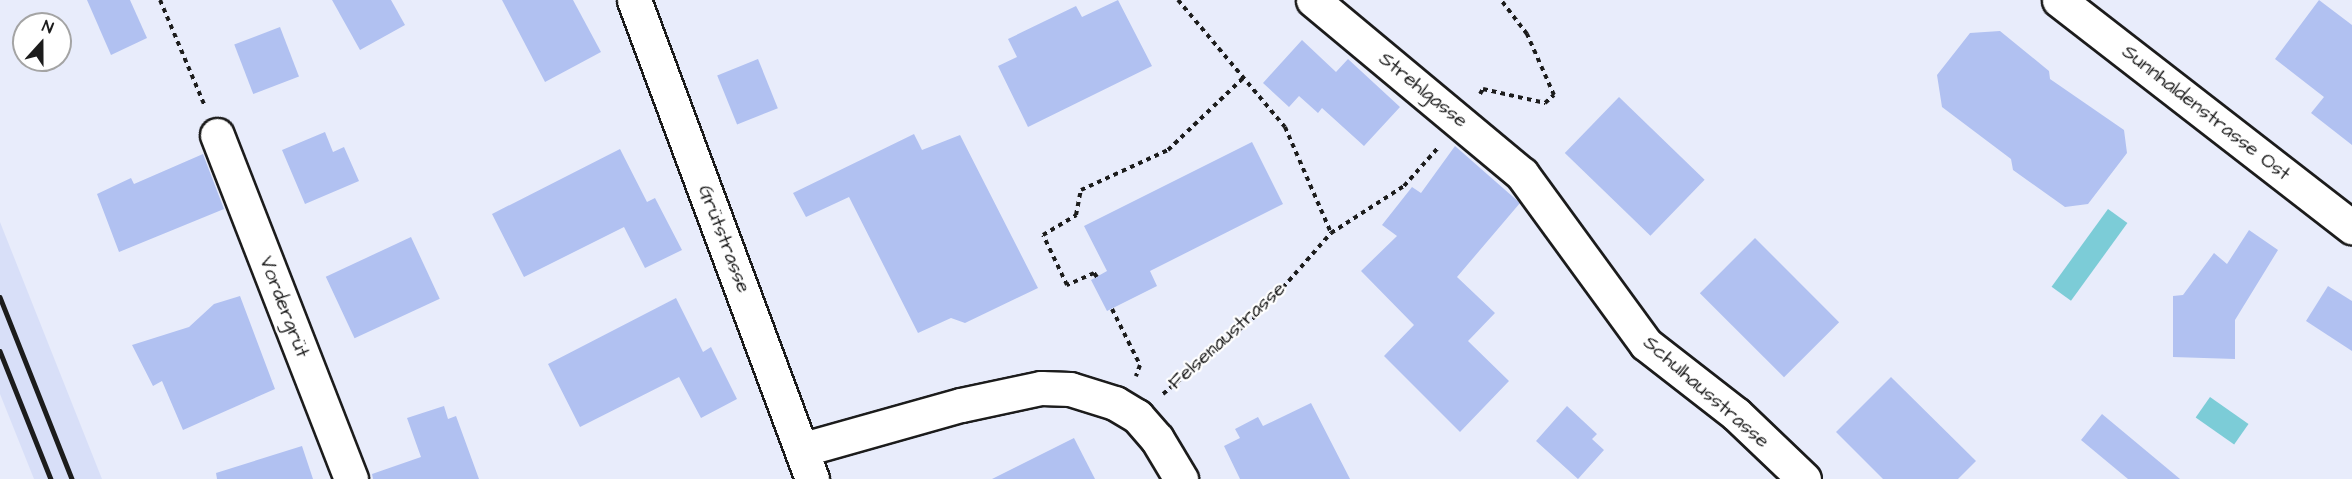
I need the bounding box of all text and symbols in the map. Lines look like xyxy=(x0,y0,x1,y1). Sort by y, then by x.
north arrow xyxy=(12,12,72,72)
text: N xyxy=(39,15,56,39)
street label: Sunnhaldenstrasse Ost xyxy=(2117,40,2295,186)
street label: Strehlgasse xyxy=(1374,47,1472,133)
street label: Grütstrasse xyxy=(692,182,756,296)
street label: Vordergrüt xyxy=(254,253,314,361)
street label: Felsenaustrasse xyxy=(1164,277,1290,395)
street label: Schulhausstrasse xyxy=(1638,331,1774,453)

